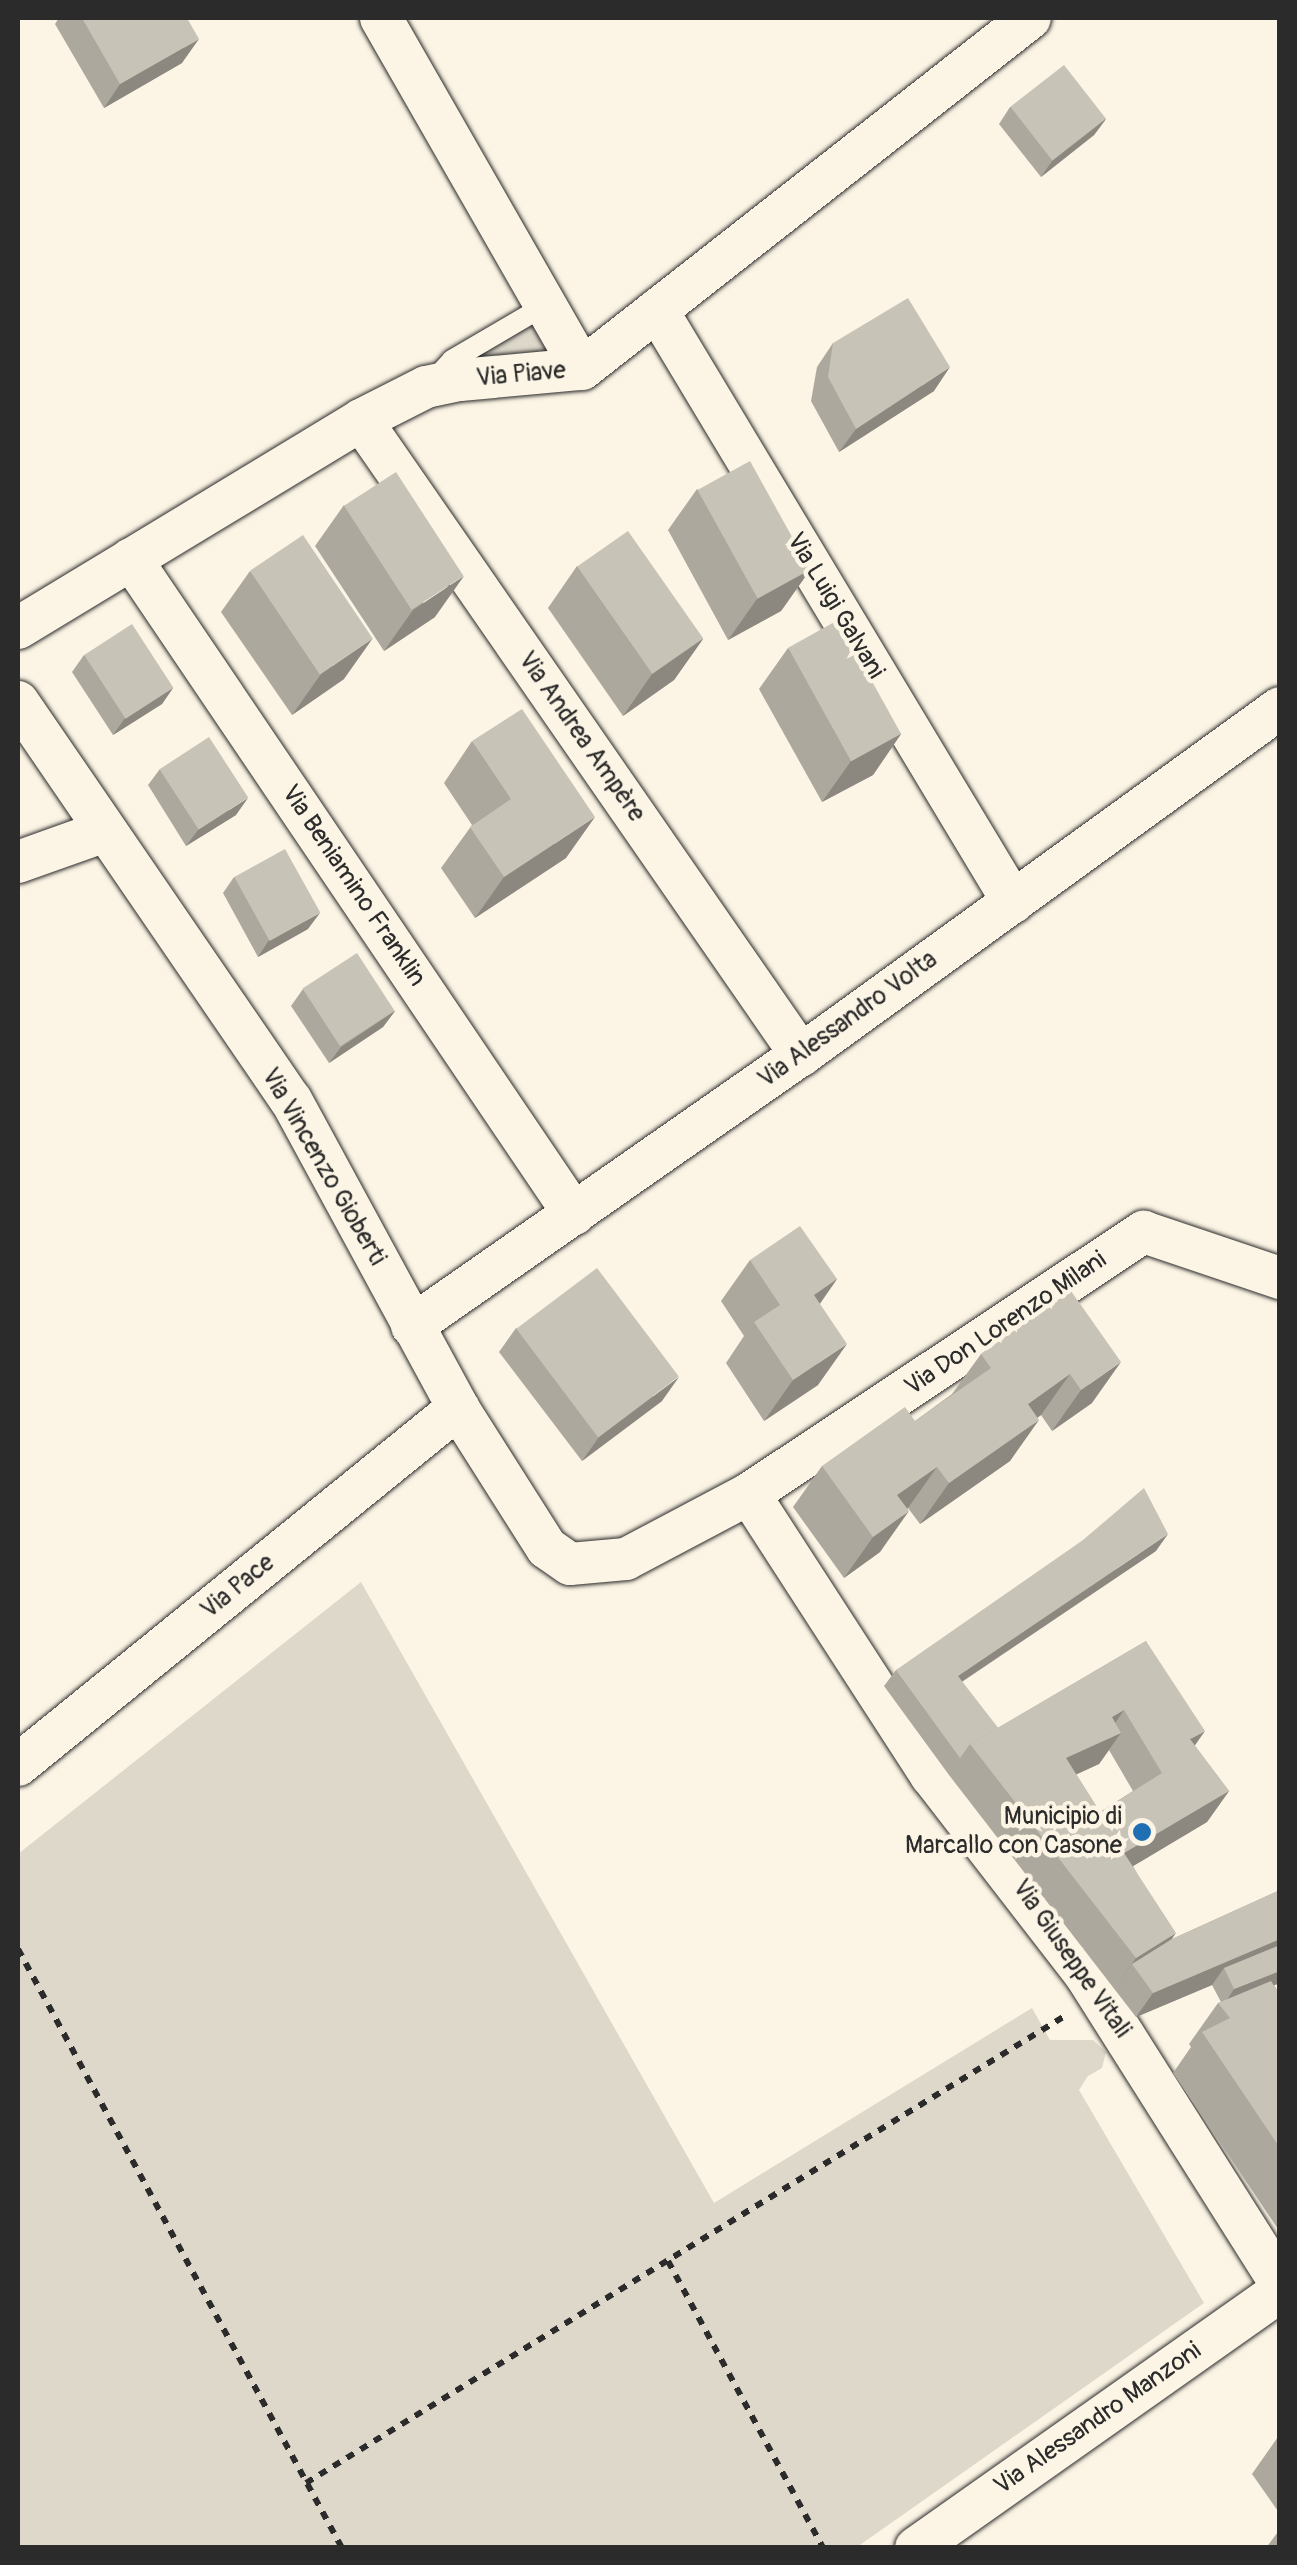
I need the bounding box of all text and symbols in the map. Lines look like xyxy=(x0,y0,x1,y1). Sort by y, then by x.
street label: Via Piave xyxy=(475,356,567,394)
street label: Via Luigi Galvani xyxy=(780,528,890,684)
street label: Via Andrea Ampère xyxy=(511,646,651,828)
street label: Via Beniamino Franklin xyxy=(274,780,432,992)
street label: Via Alessandro Volta xyxy=(753,945,943,1095)
street label: Via Vincenzo Gioberti xyxy=(254,1063,392,1271)
street label: Via Don Lorenzo Milani xyxy=(900,1245,1112,1403)
street label: Via Pace xyxy=(195,1548,281,1626)
place label: Municipio di Marcallo con Casone xyxy=(905,1803,1122,1862)
marker: Municipio di Marcallo con Casone xyxy=(1131,1821,1153,1843)
street label: Via Giuseppe Vitali xyxy=(1005,1874,1137,2044)
street label: Via Alessandro Manzoni xyxy=(989,2336,1207,2502)

